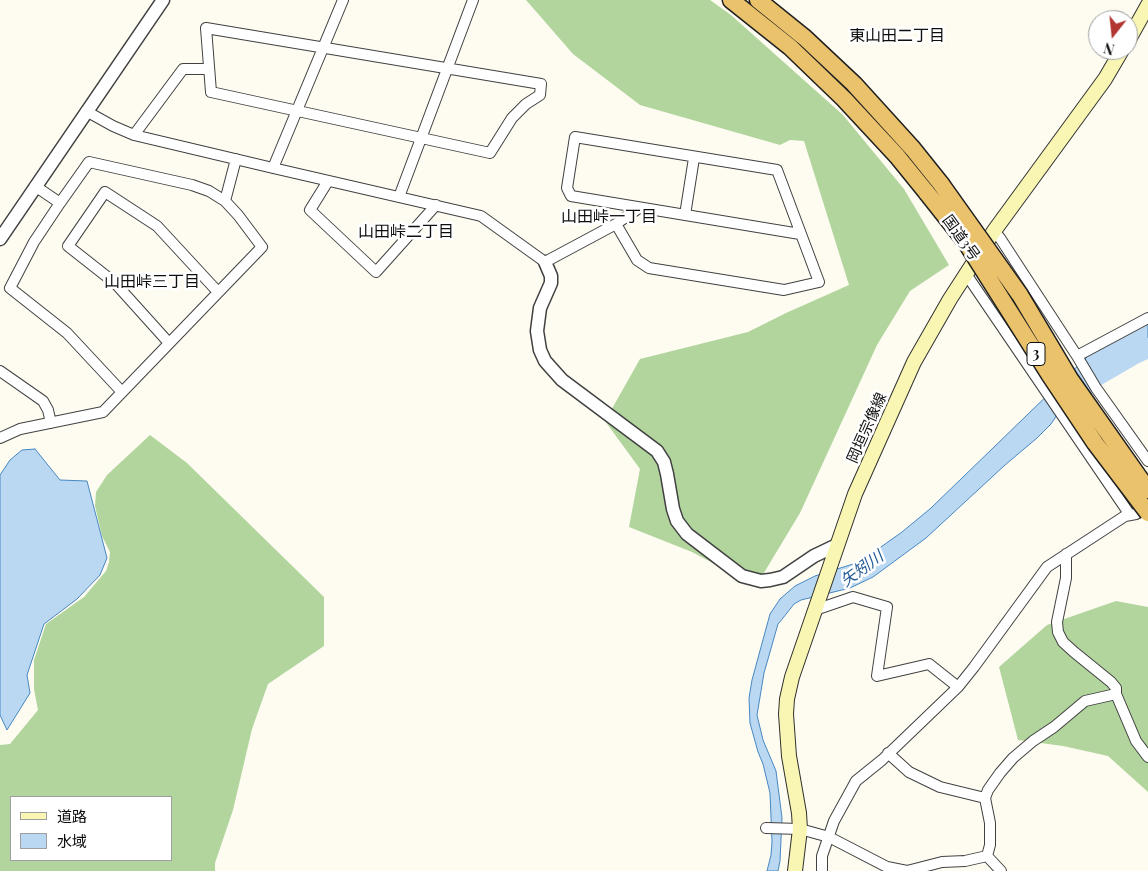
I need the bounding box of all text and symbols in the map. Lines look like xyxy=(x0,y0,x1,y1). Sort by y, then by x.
north arrow xyxy=(1088,10,1138,60)
district label: 東山田二丁目 xyxy=(849,26,945,46)
text: N xyxy=(1102,38,1116,59)
district label: 山田峠一丁目 xyxy=(561,207,657,227)
street label: 国道3号 xyxy=(939,212,983,264)
district label: 山田峠二丁目 xyxy=(358,222,454,242)
district label: 山田峠三丁目 xyxy=(104,272,200,292)
road number: 3 xyxy=(1027,342,1045,366)
street label: 岡垣宗像線 xyxy=(844,390,890,466)
water label: 矢矧川 xyxy=(837,547,887,591)
legend xyxy=(10,796,172,861)
text: 道路 xyxy=(57,806,87,826)
text: 水域 xyxy=(57,831,87,851)

